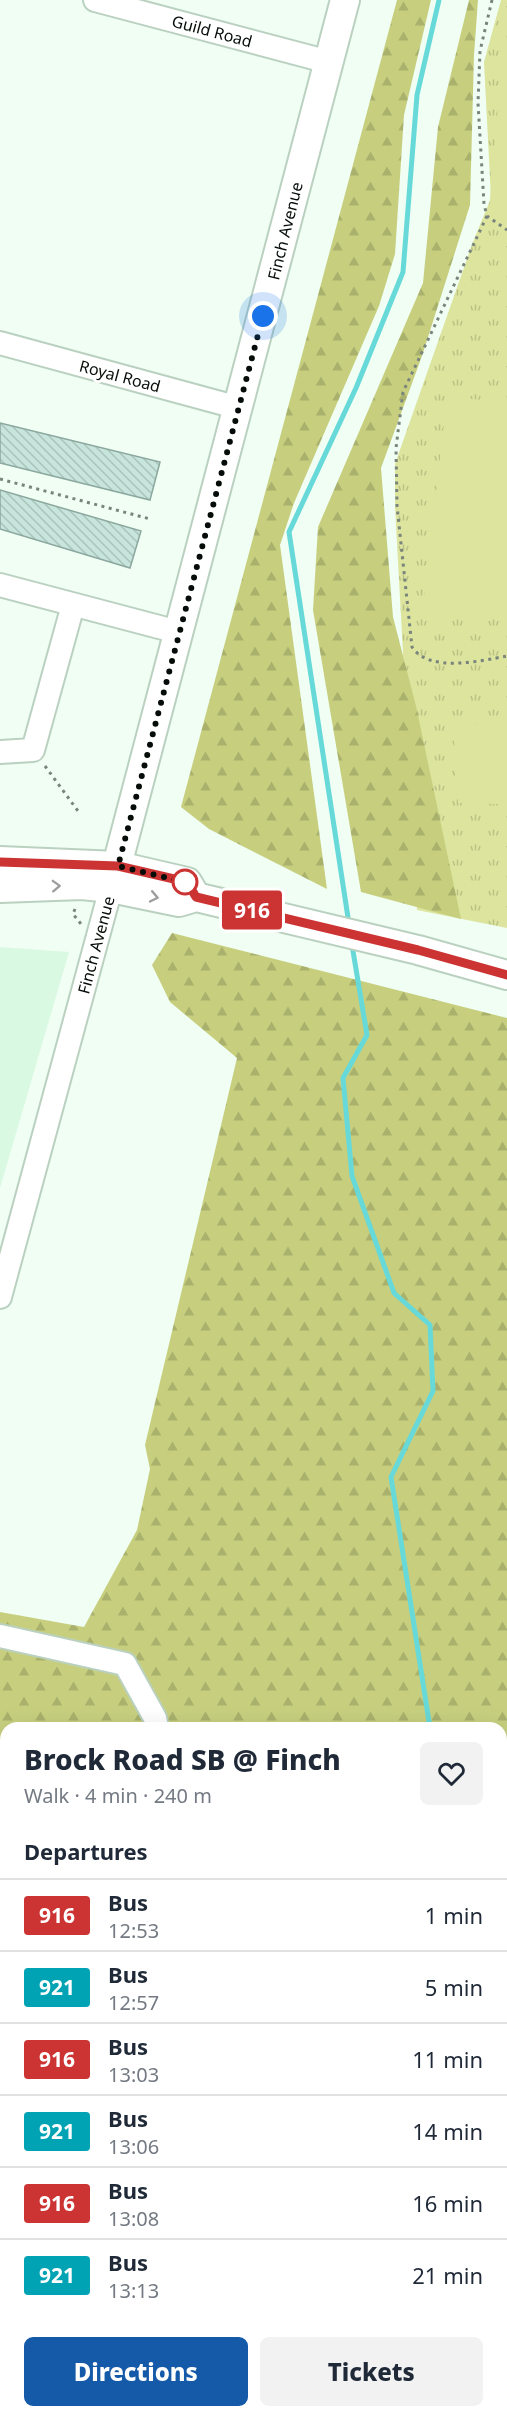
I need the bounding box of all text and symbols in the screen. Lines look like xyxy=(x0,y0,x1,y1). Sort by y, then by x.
street label: Guild Road xyxy=(169,10,255,52)
street label: Finch Avenue xyxy=(262,180,308,282)
your location xyxy=(248,301,278,331)
street label: Royal Road xyxy=(77,355,163,397)
unlabelled marker xyxy=(172,869,198,895)
one-way arrow xyxy=(51,880,60,892)
one-way arrow xyxy=(149,889,159,902)
line badge: 916 xyxy=(218,890,286,930)
street label: Finch Avenue xyxy=(72,894,120,996)
text: 916 xyxy=(234,896,270,924)
text: Brock Road SB @ Finch xyxy=(24,1740,341,1778)
button: heart xyxy=(420,1742,483,1805)
text: Walk · 4 min · 240 m xyxy=(24,1782,212,1809)
text: Departures xyxy=(24,1836,148,1866)
text: Bus xyxy=(108,1887,148,1917)
text: 1 min xyxy=(425,1900,483,1930)
text: 916 xyxy=(39,1901,75,1929)
text: 12:53 xyxy=(108,1917,159,1944)
text: Bus xyxy=(108,1959,148,1989)
text: 5 min xyxy=(425,1972,483,2002)
text: 921 xyxy=(39,1973,75,2001)
text: 12:57 xyxy=(108,1989,159,2016)
text: Bus xyxy=(108,2031,148,2061)
text: 11 min xyxy=(412,2044,483,2074)
text: 916 xyxy=(39,2045,75,2073)
text: 13:03 xyxy=(108,2061,159,2088)
text: Bus xyxy=(108,2103,148,2133)
text: 14 min xyxy=(412,2116,483,2146)
text: 921 xyxy=(39,2117,75,2145)
text: 13:06 xyxy=(108,2133,159,2160)
text: Bus xyxy=(108,2175,148,2205)
text: 16 min xyxy=(412,2188,483,2218)
text: 916 xyxy=(39,2189,75,2217)
text: 13:08 xyxy=(108,2205,159,2232)
text: Bus xyxy=(108,2247,148,2277)
text: 21 min xyxy=(412,2260,483,2290)
text: 921 xyxy=(39,2261,75,2289)
text: 13:13 xyxy=(108,2277,159,2304)
button: Directions xyxy=(24,2337,248,2406)
button: Tickets xyxy=(260,2337,483,2406)

